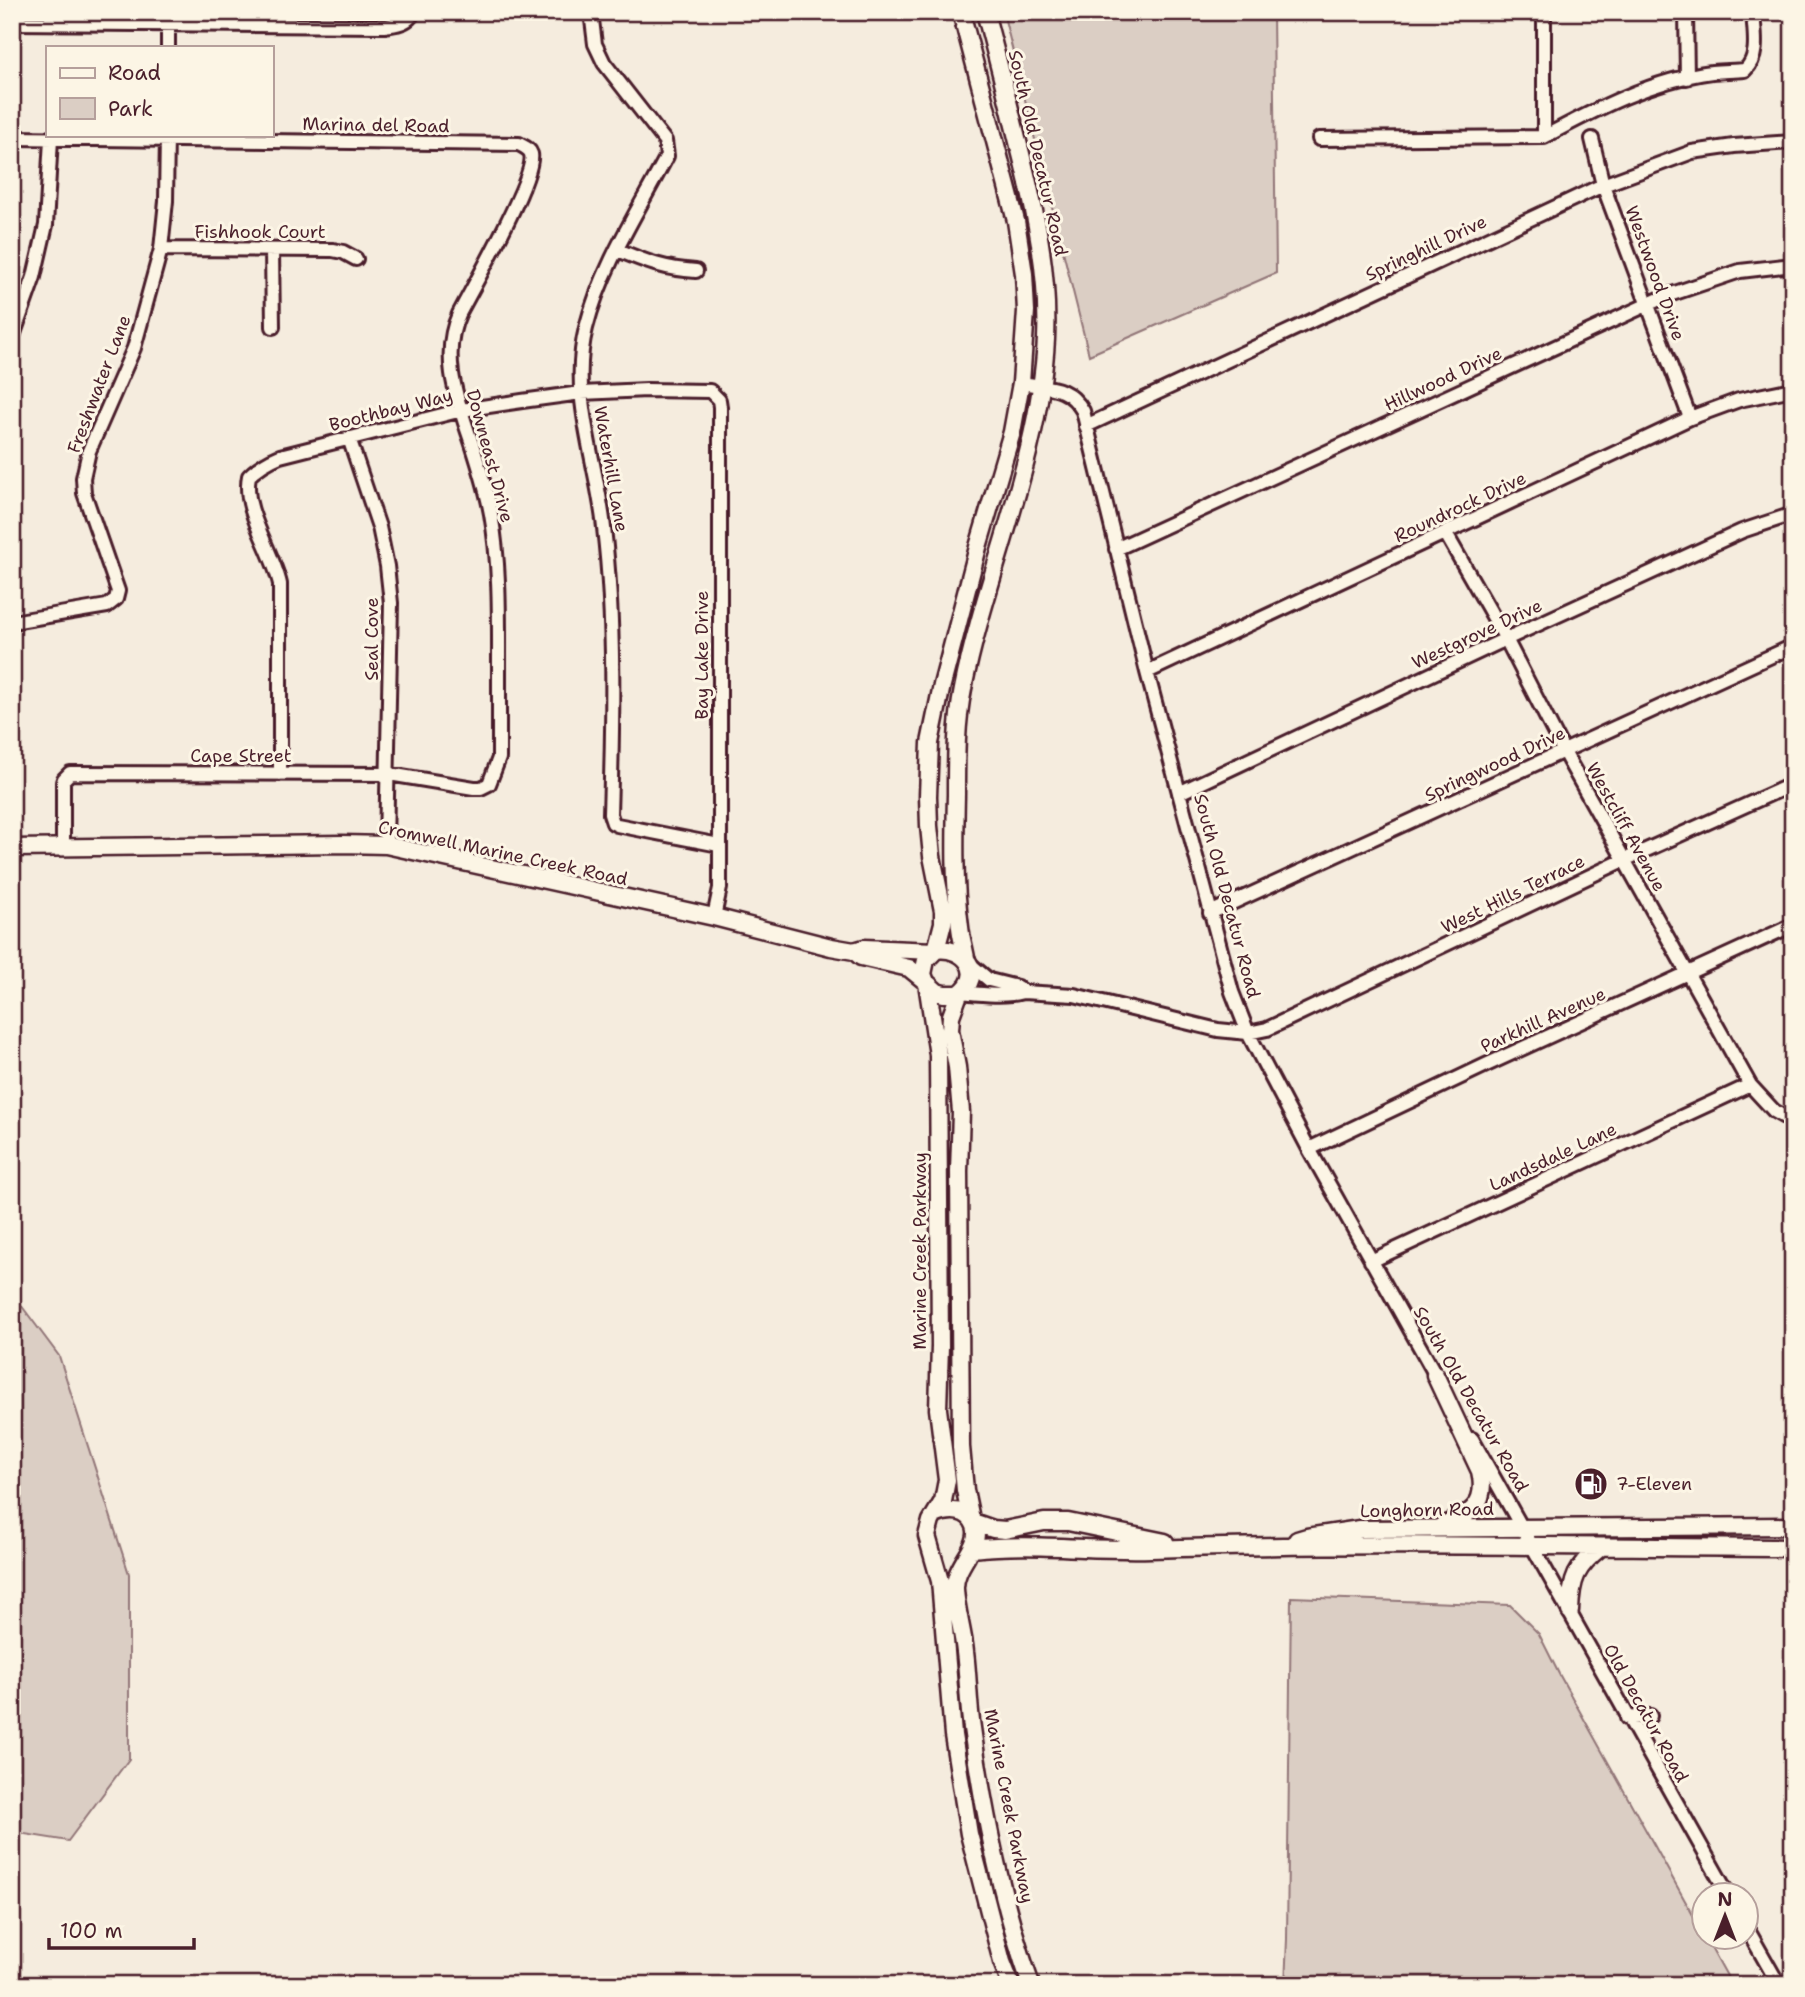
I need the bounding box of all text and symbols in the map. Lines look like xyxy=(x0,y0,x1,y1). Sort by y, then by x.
legend xyxy=(46,46,273,136)
street label: South Old Decatur Road xyxy=(1003,48,1073,258)
text: Road xyxy=(108,59,161,87)
text: Park xyxy=(108,95,153,123)
street label: Marina del Road xyxy=(302,112,450,138)
street label: Westwood Drive xyxy=(1619,202,1691,344)
street label: Springhill Drive xyxy=(1361,209,1491,287)
street label: Fishhook Court xyxy=(194,220,326,244)
street label: Freshwater Lane xyxy=(62,311,136,457)
street label: Hillwood Drive xyxy=(1380,341,1506,417)
street label: Boothbay Way xyxy=(327,383,455,437)
street label: Downeast Drive xyxy=(461,387,519,525)
street label: Waterhill Lane xyxy=(588,404,634,534)
street label: Roundrock Drive xyxy=(1390,466,1530,548)
street label: Bay Lake Drive xyxy=(690,591,714,719)
street label: Westgrove Drive xyxy=(1408,593,1546,675)
street label: Seal Cove xyxy=(360,597,384,681)
street label: Springwood Drive xyxy=(1421,721,1569,807)
street label: Cape Street xyxy=(190,744,292,768)
street label: Westcliff Avenue xyxy=(1581,758,1671,896)
street label: South Old Decatur Road xyxy=(1188,791,1266,1001)
street label: Cromwell Marine Creek Road xyxy=(376,815,630,891)
street label: West Hills Terrace xyxy=(1437,849,1589,939)
street label: Parkhill Avenue xyxy=(1477,982,1609,1058)
street label: Landsdale Lane xyxy=(1485,1117,1621,1197)
street label: Marine Creek Parkway xyxy=(908,1152,932,1350)
street label: South Old Decatur Road xyxy=(1408,1302,1534,1496)
fuel station icon: 7-Eleven xyxy=(1572,1465,1610,1503)
place label: 7-Eleven xyxy=(1616,1472,1692,1496)
street label: Longhorn Road xyxy=(1360,1497,1494,1523)
street label: Old Decatur Road xyxy=(1598,1639,1694,1787)
street label: Marine Creek Parkway xyxy=(978,1707,1040,1905)
north arrow xyxy=(1689,1882,1759,1952)
text: N xyxy=(1717,1887,1733,1912)
scale bar xyxy=(49,1906,194,1950)
text: 100 m xyxy=(60,1917,123,1945)

